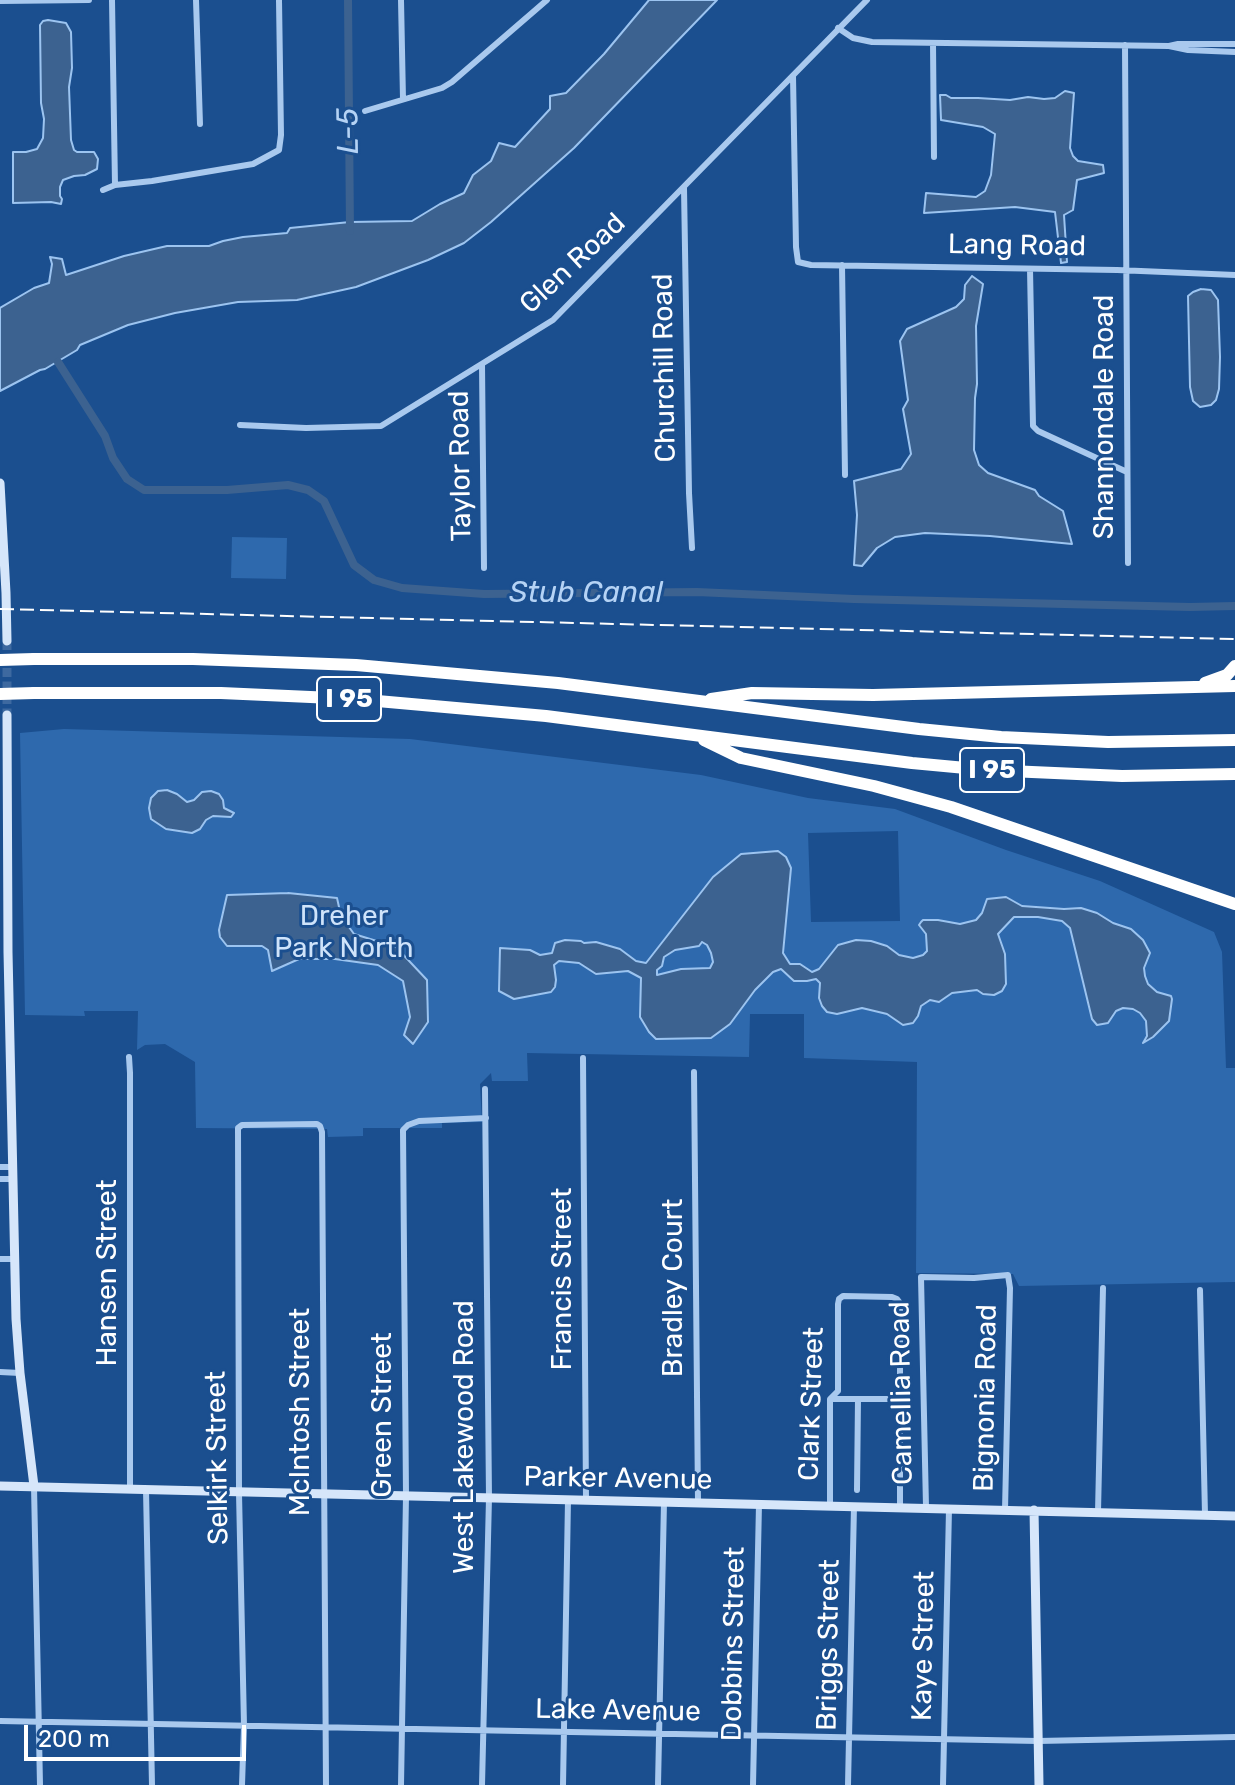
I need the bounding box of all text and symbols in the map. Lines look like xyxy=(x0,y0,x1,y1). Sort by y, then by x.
water label: L-5 xyxy=(331,107,367,155)
street label: Glen Road xyxy=(513,207,633,321)
street label: Lang Road xyxy=(948,228,1086,264)
street label: Churchill Road xyxy=(647,273,683,463)
street label: Shannondale Road xyxy=(1088,295,1122,539)
street label: Taylor Road xyxy=(443,390,479,542)
water label: Stub Canal xyxy=(509,575,663,611)
road number: I 95 xyxy=(317,677,381,721)
road number: I 95 xyxy=(960,748,1024,792)
park label: Dreher Park North xyxy=(274,900,414,966)
street label: Hansen Street xyxy=(91,1179,125,1367)
street label: Francis Street xyxy=(546,1187,580,1371)
street label: Bradley Court xyxy=(657,1199,691,1377)
street label: West Lakewood Road xyxy=(448,1300,482,1574)
street label: Camellia Road xyxy=(884,1301,920,1485)
street label: Bignonia Road xyxy=(968,1304,1004,1492)
street label: McIntosh Street xyxy=(284,1308,318,1516)
street label: Clark Street xyxy=(793,1327,831,1481)
street label: Green Street xyxy=(366,1332,400,1498)
street label: Selkirk Street xyxy=(200,1371,236,1545)
street label: Parker Avenue xyxy=(523,1461,713,1497)
street label: Dobbins Street xyxy=(716,1546,752,1742)
street label: Briggs Street xyxy=(811,1559,847,1731)
street label: Kaye Street xyxy=(906,1571,942,1721)
street label: Lake Avenue xyxy=(535,1693,701,1729)
scale bar xyxy=(28,1709,250,1759)
text: 200 m xyxy=(38,1725,110,1753)

